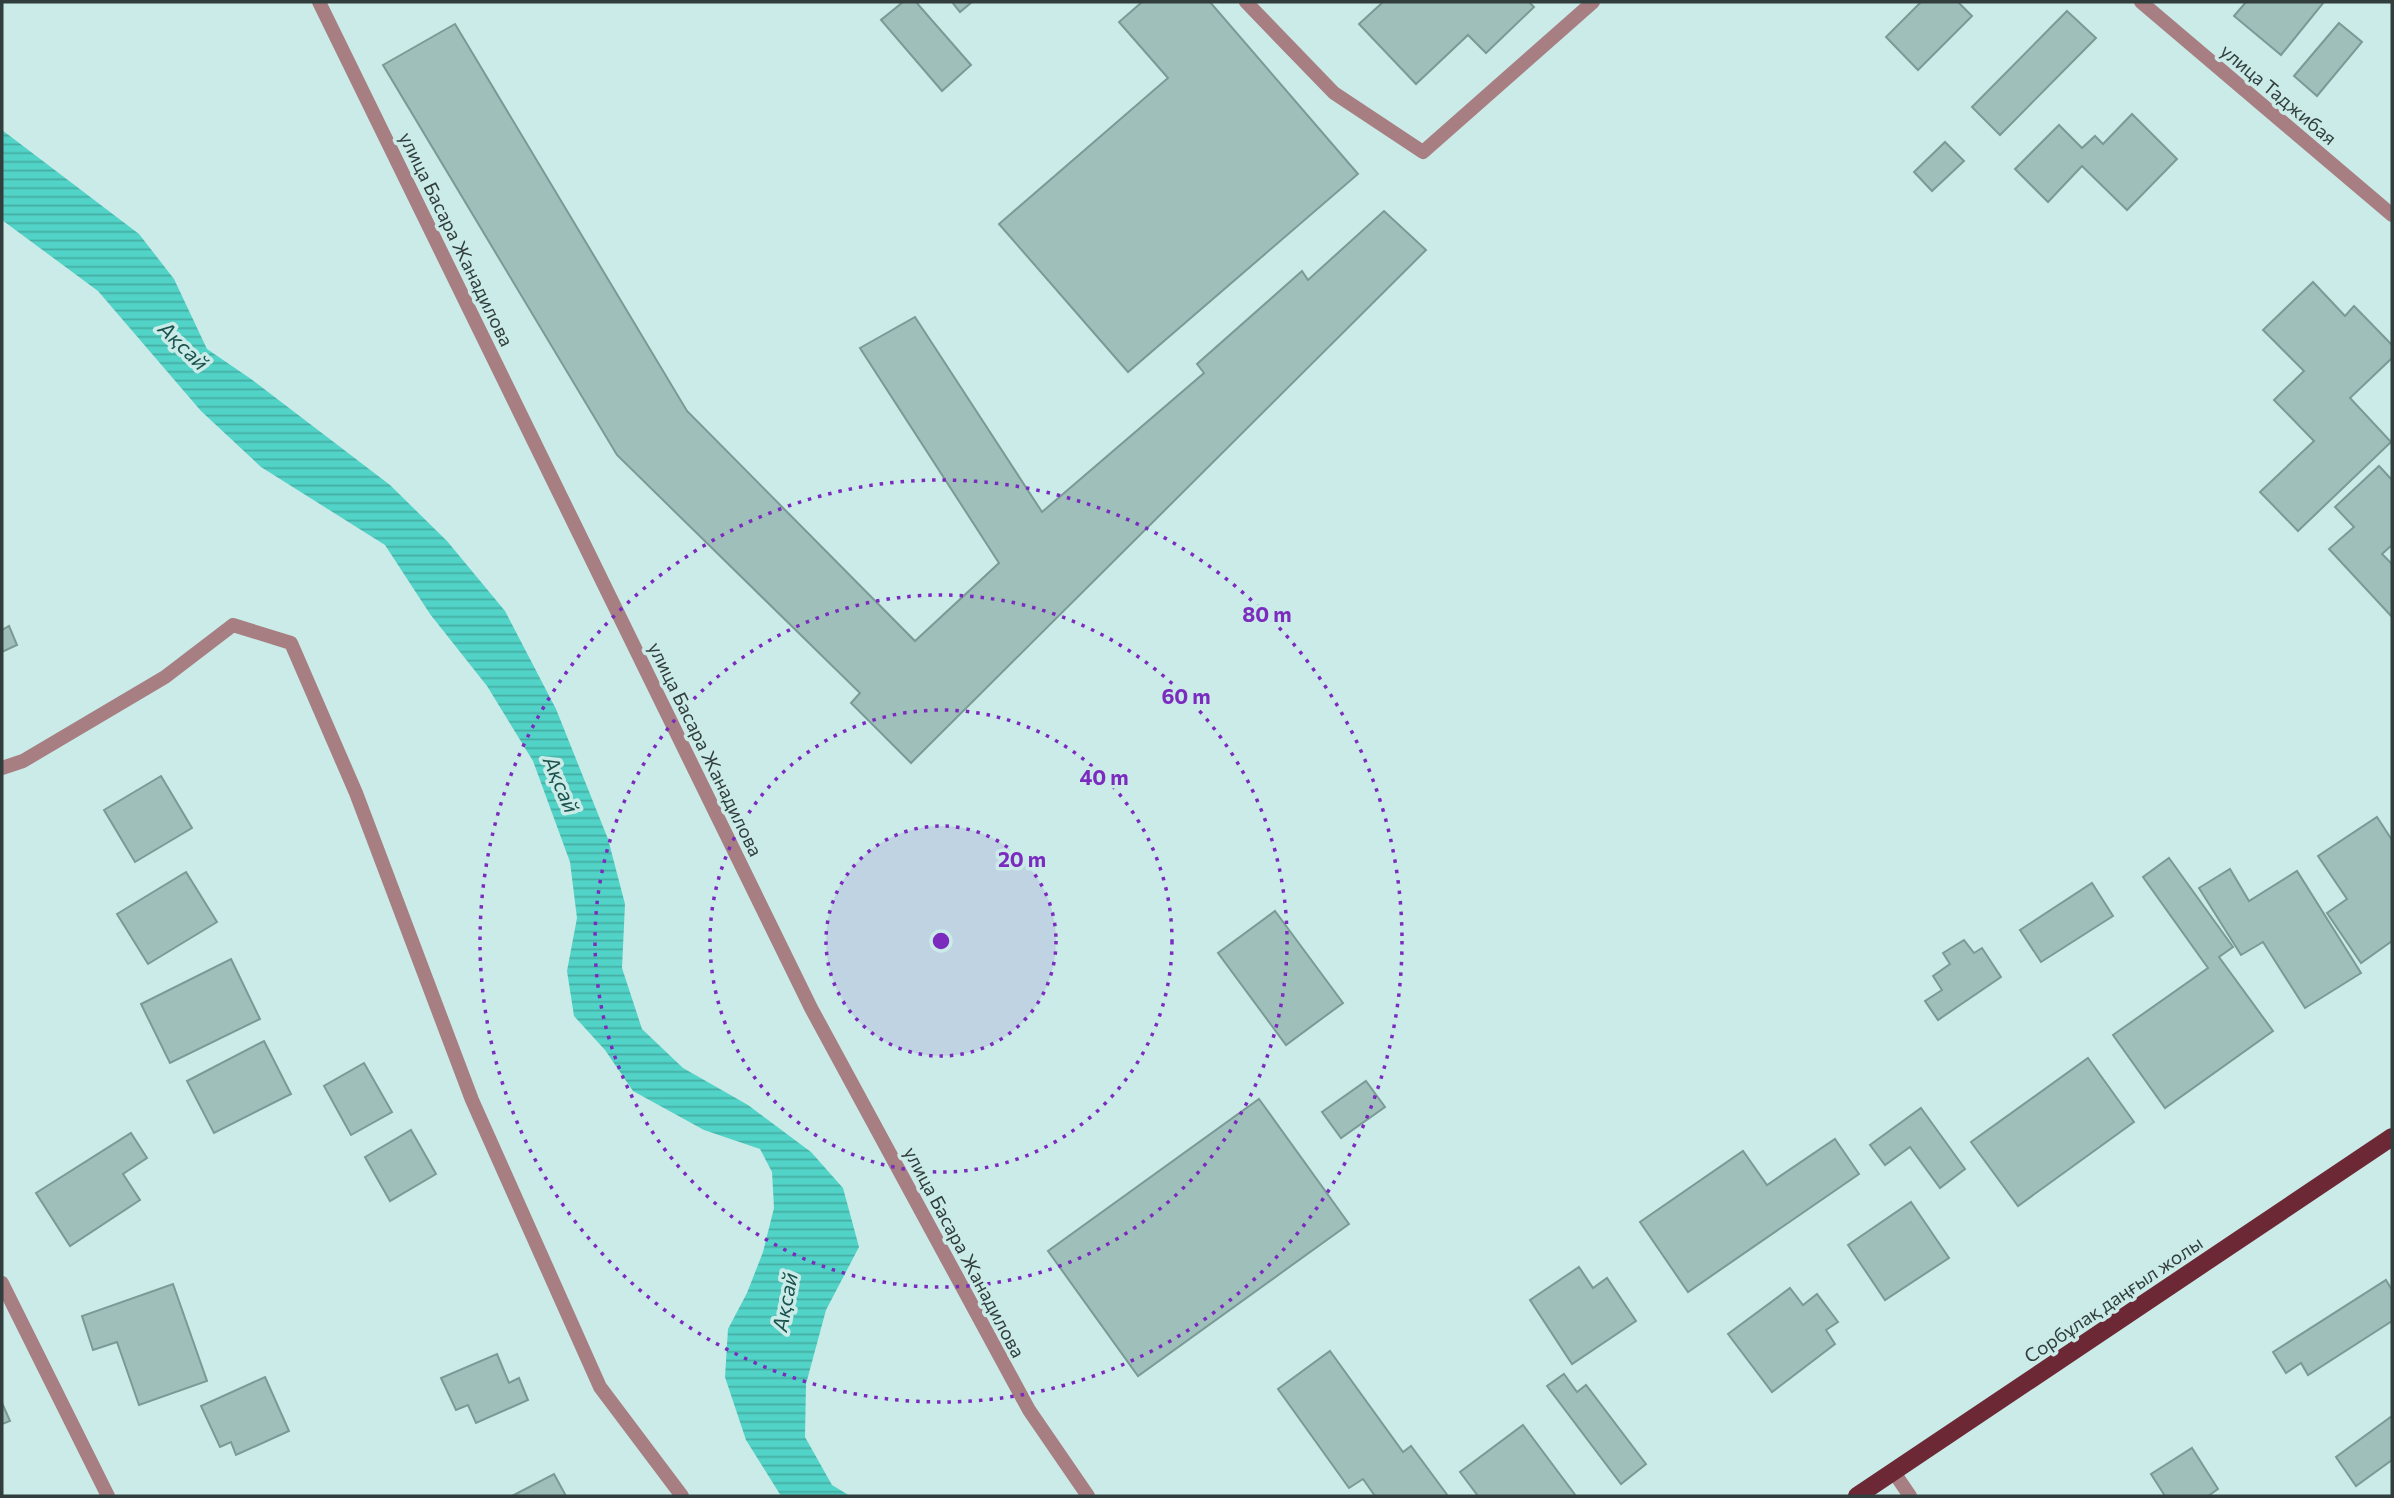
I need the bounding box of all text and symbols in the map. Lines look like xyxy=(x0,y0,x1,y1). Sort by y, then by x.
street label: улица Таджибая xyxy=(2216,39,2342,149)
street label: улица Басара Жанадилова xyxy=(395,128,519,350)
water label: Ақсай xyxy=(153,315,214,375)
text: 80 m xyxy=(1242,601,1292,626)
street label: улица Басара Жанадилова xyxy=(644,638,768,860)
text: 60 m xyxy=(1161,683,1211,708)
water label: Ақсай xyxy=(538,751,585,816)
text: 40 m xyxy=(1079,764,1129,789)
text: 20 m xyxy=(998,846,1046,871)
centre of rings xyxy=(929,929,953,953)
street label: улица Басара Жанадилова xyxy=(900,1143,1030,1361)
street label: Сорбұлақ даңғыл жолы xyxy=(2019,1231,2207,1367)
water label: Ақсай xyxy=(766,1270,802,1335)

